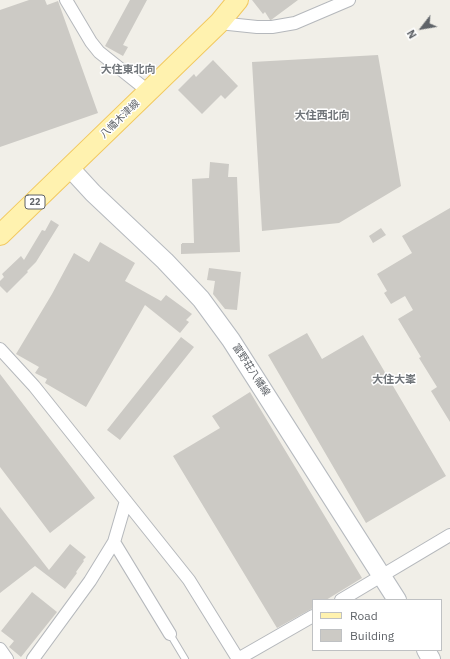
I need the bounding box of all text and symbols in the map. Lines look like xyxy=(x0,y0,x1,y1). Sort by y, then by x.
north arrow xyxy=(402,8,442,48)
text: N xyxy=(404,27,420,41)
district label: 大住東北向 xyxy=(101,63,155,77)
street label: 八幡木津線 xyxy=(98,97,142,141)
district label: 大住西北向 xyxy=(295,109,349,123)
road number: 22 xyxy=(25,195,45,209)
street label: 富野荘八幡線 xyxy=(230,342,272,398)
district label: 大住大峯 xyxy=(372,373,416,387)
legend xyxy=(312,599,442,651)
text: Road xyxy=(350,608,378,623)
text: Building xyxy=(350,628,394,643)

